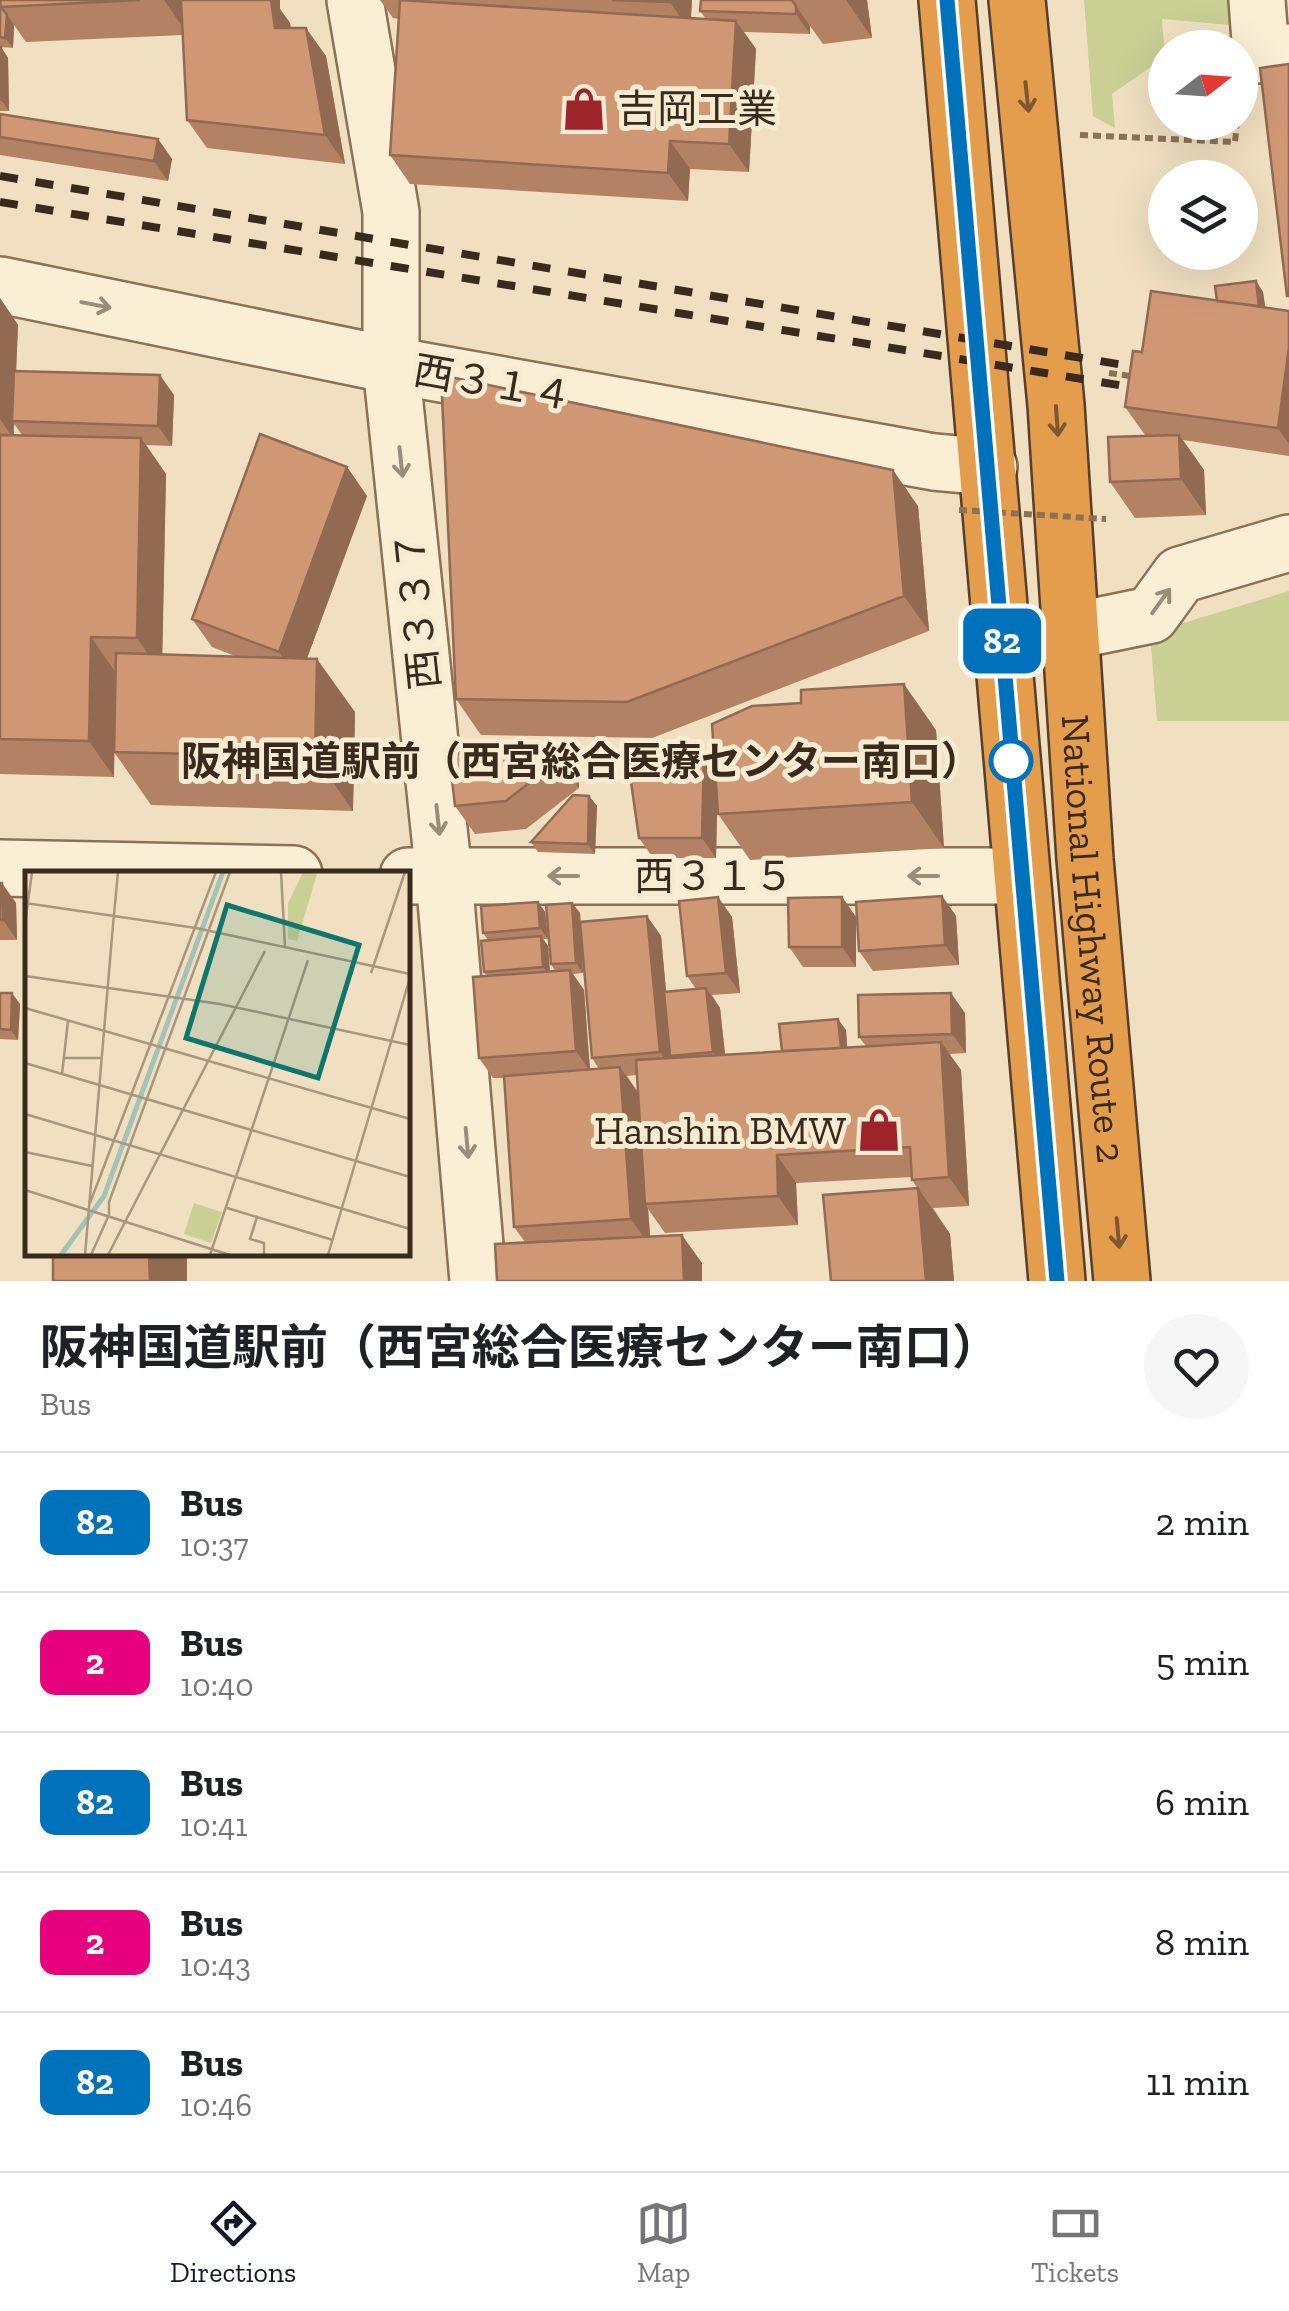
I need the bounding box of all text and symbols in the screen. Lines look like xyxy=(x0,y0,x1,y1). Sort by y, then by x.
north arrow xyxy=(1148,30,1258,140)
map controls xyxy=(1148,30,1258,270)
one-way arrow xyxy=(1017,80,1036,113)
shop icon: 吉岡工業 xyxy=(560,85,608,133)
place label: 吉岡工業 xyxy=(617,85,777,133)
button: layers xyxy=(1148,160,1258,270)
one-way arrow xyxy=(79,296,111,315)
street label: 西３１４ xyxy=(410,345,576,421)
one-way arrow xyxy=(1048,404,1067,436)
one-way arrow xyxy=(392,445,411,477)
street label: 西３３７ xyxy=(385,528,449,692)
one-way arrow xyxy=(1150,588,1171,615)
line badge: 82 xyxy=(957,608,1047,674)
text: 82 xyxy=(983,620,1021,662)
street label: National Highway Route 2 xyxy=(1052,713,1136,1165)
place label: 阪神国道駅前（西宮総合医療センター南口） xyxy=(181,737,981,785)
marker: 阪神国道駅前（西宮総合医療センター南口） xyxy=(990,740,1032,782)
one-way arrow xyxy=(429,803,448,835)
street label: 西３１５ xyxy=(634,852,794,900)
one-way arrow xyxy=(547,866,580,886)
one-way arrow xyxy=(907,866,940,886)
inset map xyxy=(25,871,410,1256)
place label: Hanshin BMW xyxy=(594,1106,847,1154)
shop icon: Hanshin BMW xyxy=(855,1106,903,1154)
one-way arrow xyxy=(457,1127,476,1159)
one-way arrow xyxy=(1108,1217,1127,1249)
button: heart xyxy=(1144,1314,1249,1419)
text: 阪神国道駅前（西宮総合医療センター南口） xyxy=(40,1319,1000,1376)
text: Bus xyxy=(40,1385,91,1423)
text: Bus xyxy=(180,1480,243,1526)
text: 2 min xyxy=(1156,1499,1249,1545)
text: 82 xyxy=(76,1501,114,1543)
text: 10:37 xyxy=(180,1526,249,1564)
text: Bus xyxy=(180,1620,243,1666)
text: 5 min xyxy=(1156,1639,1249,1685)
text: 2 xyxy=(86,1641,104,1683)
text: 10:40 xyxy=(180,1666,254,1704)
text: Bus xyxy=(180,1760,243,1806)
text: 6 min xyxy=(1155,1779,1249,1825)
text: 82 xyxy=(76,1781,114,1823)
text: 10:41 xyxy=(180,1806,248,1844)
text: Bus xyxy=(180,1900,243,1946)
text: 8 min xyxy=(1155,1919,1249,1965)
text: 2 xyxy=(86,1921,104,1963)
text: 10:43 xyxy=(180,1946,251,1984)
text: Bus xyxy=(180,2040,243,2086)
text: 11 min xyxy=(1146,2059,1249,2105)
text: 82 xyxy=(76,2061,114,2103)
text: 10:46 xyxy=(180,2086,252,2124)
tab: Directions xyxy=(170,2196,296,2289)
tab: Map xyxy=(636,2196,691,2289)
tab: Tickets xyxy=(1031,2196,1119,2289)

